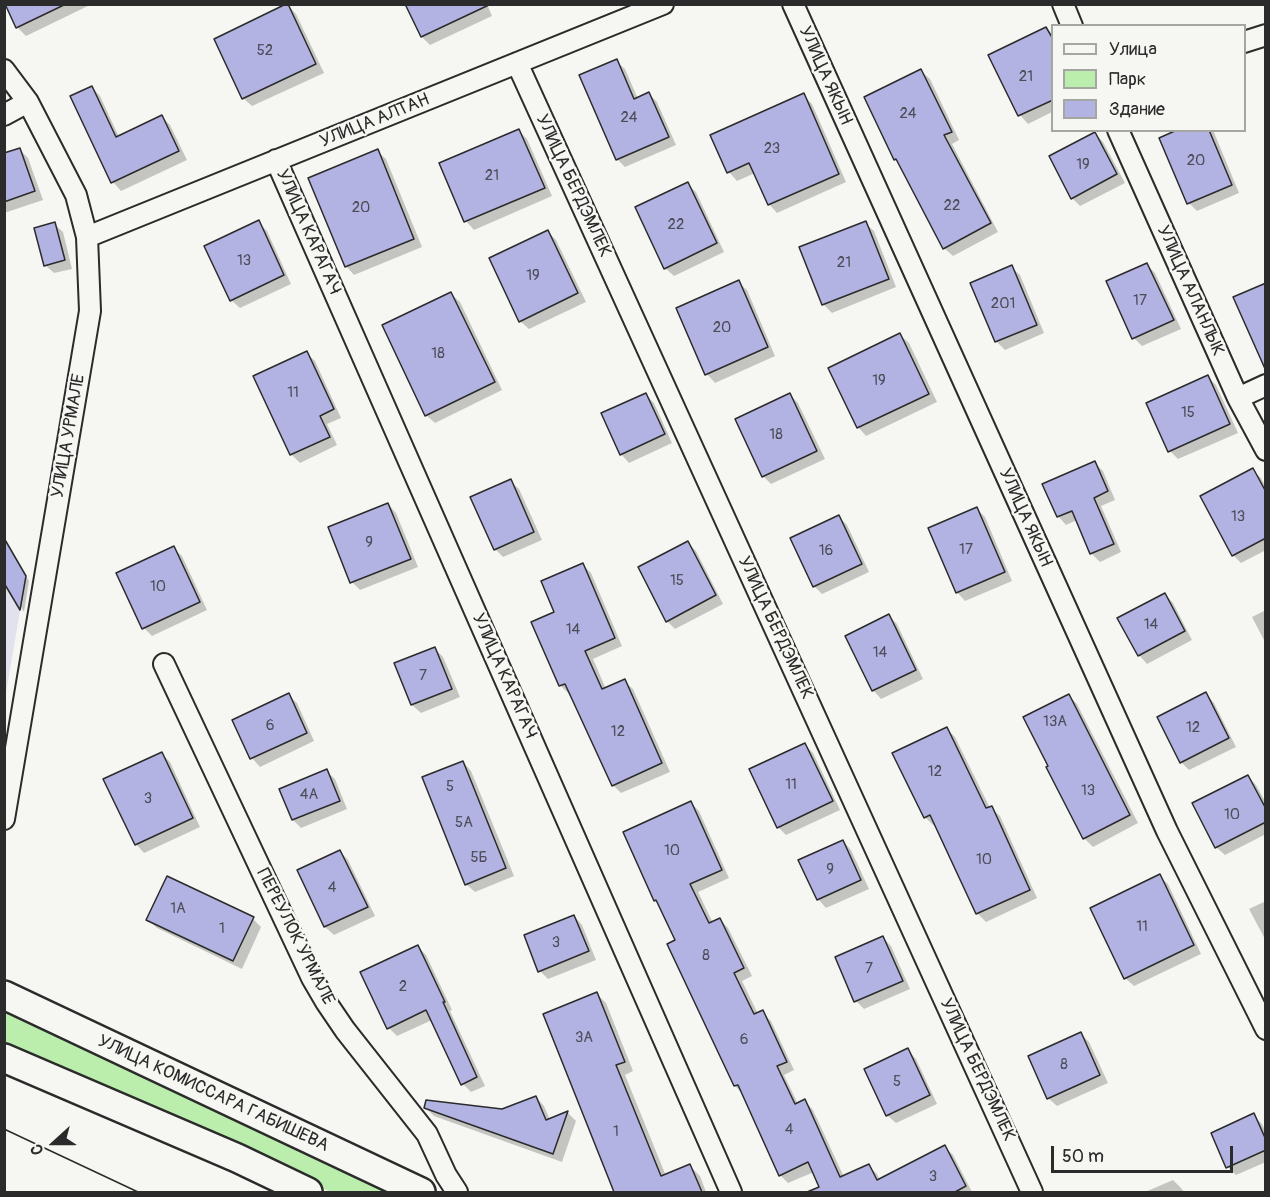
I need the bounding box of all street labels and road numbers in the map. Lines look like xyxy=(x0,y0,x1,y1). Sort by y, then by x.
street label: УЛИЦА ЯКЫН xyxy=(794,23,856,129)
street label: УЛИЦА АЛТАН xyxy=(317,89,433,153)
street label: УЛИЦА БЕРДЭМЛЕК xyxy=(530,111,616,261)
street label: УЛИЦА КАРАГАЧ xyxy=(271,166,345,298)
street label: УЛИЦА АЛАНЛЫК xyxy=(1152,222,1228,360)
street label: УЛИЦА УРМАЛЕ xyxy=(47,372,91,500)
street label: УЛИЦА ЯКЫН xyxy=(994,465,1056,571)
street label: УЛИЦА БЕРДЭМЛЕК xyxy=(732,553,818,703)
street label: УЛИЦА КАРАГАЧ xyxy=(467,610,541,742)
street label: ПЕРЕУЛОК УРМАЛЕ xyxy=(251,865,339,1009)
street label: УЛИЦА БЕРДЭМЛЕК xyxy=(934,995,1020,1145)
street label: УЛИЦА КОМИССАРА ГАБИШЕВА xyxy=(94,1031,332,1157)

